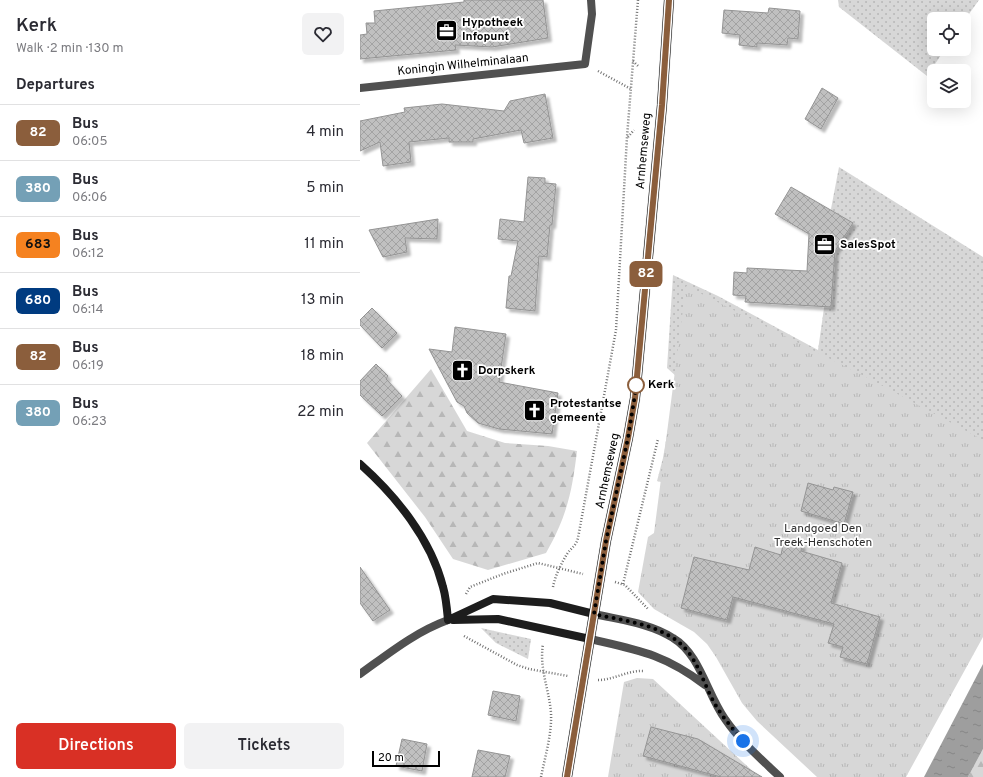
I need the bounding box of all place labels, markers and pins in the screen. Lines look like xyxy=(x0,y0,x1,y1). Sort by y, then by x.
place label: Hypotheek Infopunt xyxy=(462,15,523,45)
office icon: Hypotheek Infopunt xyxy=(433,17,459,43)
office icon: SalesSpot xyxy=(812,232,838,258)
place label: SalesSpot xyxy=(840,237,896,253)
church icon: Dorpskerk xyxy=(450,358,476,384)
place label: Dorpskerk xyxy=(478,363,536,379)
marker: Kerk xyxy=(627,376,645,394)
place label: Kerk xyxy=(648,377,675,393)
place label: Protestantse gemeente xyxy=(550,396,622,426)
church icon: Protestantse gemeente xyxy=(522,398,548,424)

